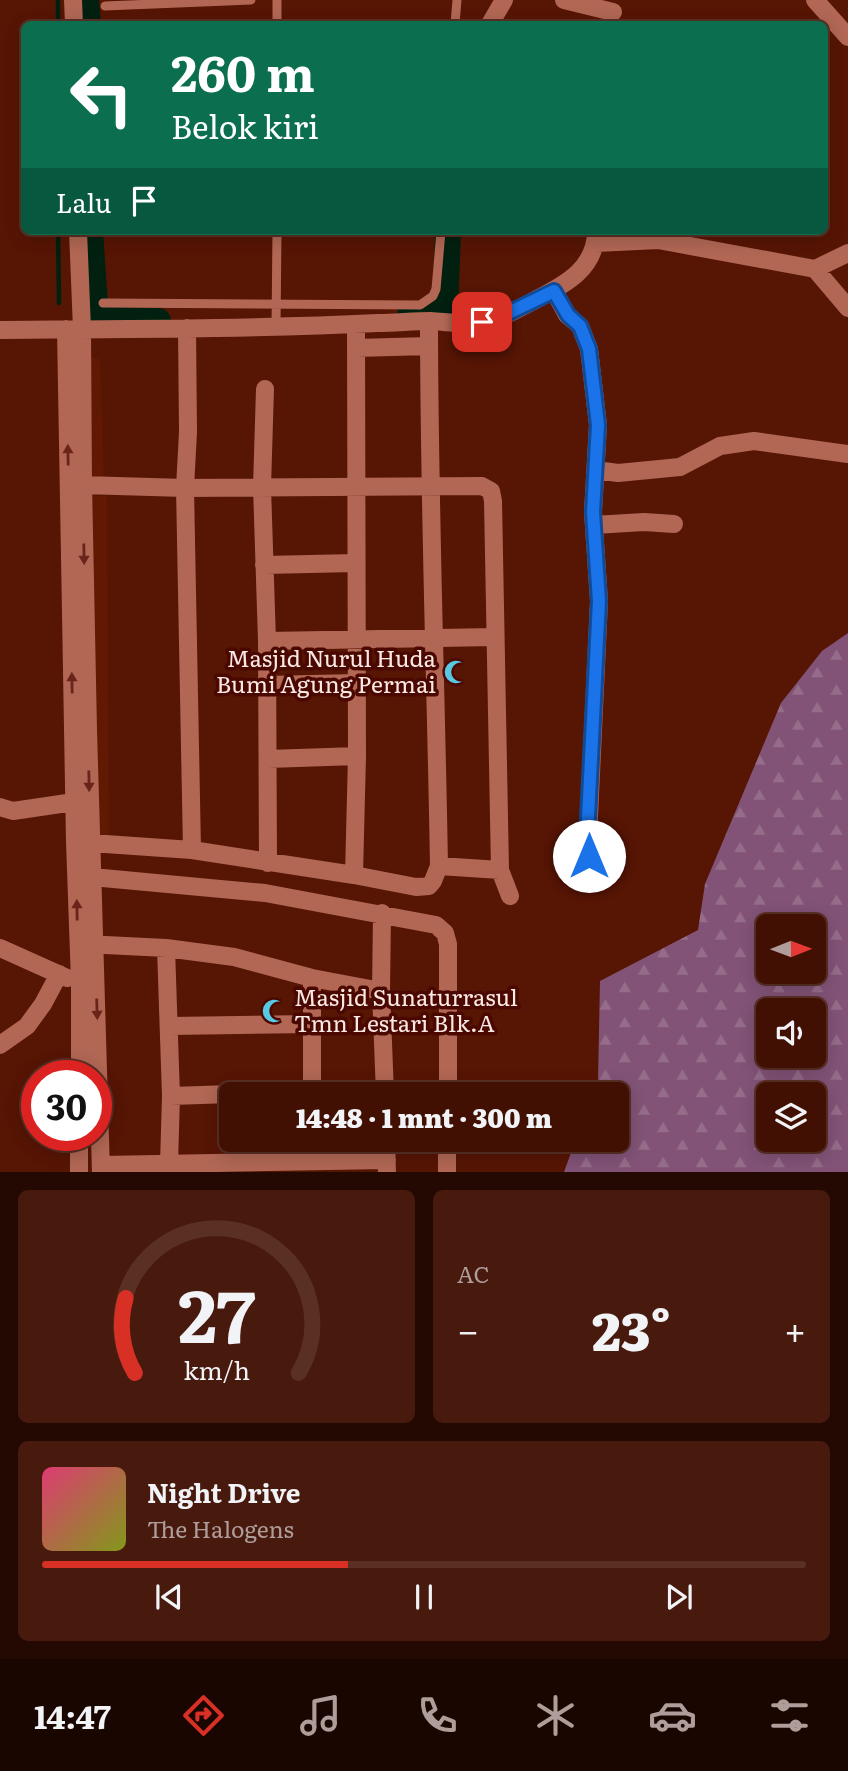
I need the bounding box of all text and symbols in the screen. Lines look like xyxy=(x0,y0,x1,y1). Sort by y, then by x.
text: 260 m xyxy=(171,34,315,107)
icon: left xyxy=(56,49,147,140)
text: Belok kiri xyxy=(171,101,319,149)
text: Lalu xyxy=(56,182,111,221)
icon: arrive xyxy=(125,182,163,220)
pin xyxy=(452,292,512,352)
icon: arrive xyxy=(463,303,501,341)
one-way arrow xyxy=(62,444,74,466)
one-way arrow xyxy=(78,543,90,565)
place label: Masjid Nurul Huda Bumi Agung Permai xyxy=(216,640,437,700)
mosque icon: Masjid Nurul Huda Bumi Agung Permai xyxy=(442,658,470,686)
one-way arrow xyxy=(66,671,78,693)
one-way arrow xyxy=(84,770,95,792)
position arrow xyxy=(552,819,626,893)
one-way arrow xyxy=(71,899,83,921)
north arrow xyxy=(756,914,826,984)
map controls xyxy=(756,914,826,1152)
place label: Masjid Sunaturrasul Tmn Lestari Blk.A xyxy=(294,979,518,1039)
mosque icon: Masjid Sunaturrasul Tmn Lestari Blk.A xyxy=(260,997,288,1025)
one-way arrow xyxy=(92,998,103,1020)
button: sound xyxy=(756,998,826,1068)
speed limit sign: 30 xyxy=(21,1060,112,1151)
button: layers xyxy=(756,1082,826,1152)
text: 14:48 · 1 mnt · 300 m xyxy=(296,1097,552,1136)
text: AC xyxy=(457,1256,490,1290)
text: 27 xyxy=(178,1257,256,1365)
text: 23° xyxy=(592,1290,671,1367)
text: − xyxy=(457,1300,479,1357)
text: + xyxy=(784,1300,806,1357)
text: km/h xyxy=(183,1350,250,1387)
text: Night Drive xyxy=(147,1472,301,1511)
text: The Halogens xyxy=(147,1511,294,1545)
icon: previous xyxy=(150,1578,188,1616)
icon: pause xyxy=(405,1578,443,1616)
icon: next xyxy=(660,1578,698,1616)
text: 14:47 xyxy=(34,1691,111,1739)
icon: directions xyxy=(179,1691,228,1740)
icon: music xyxy=(296,1691,345,1740)
icon: phone xyxy=(413,1691,462,1740)
icon: climate xyxy=(531,1691,580,1740)
icon: car xyxy=(648,1691,697,1740)
icon: filters xyxy=(765,1691,814,1740)

